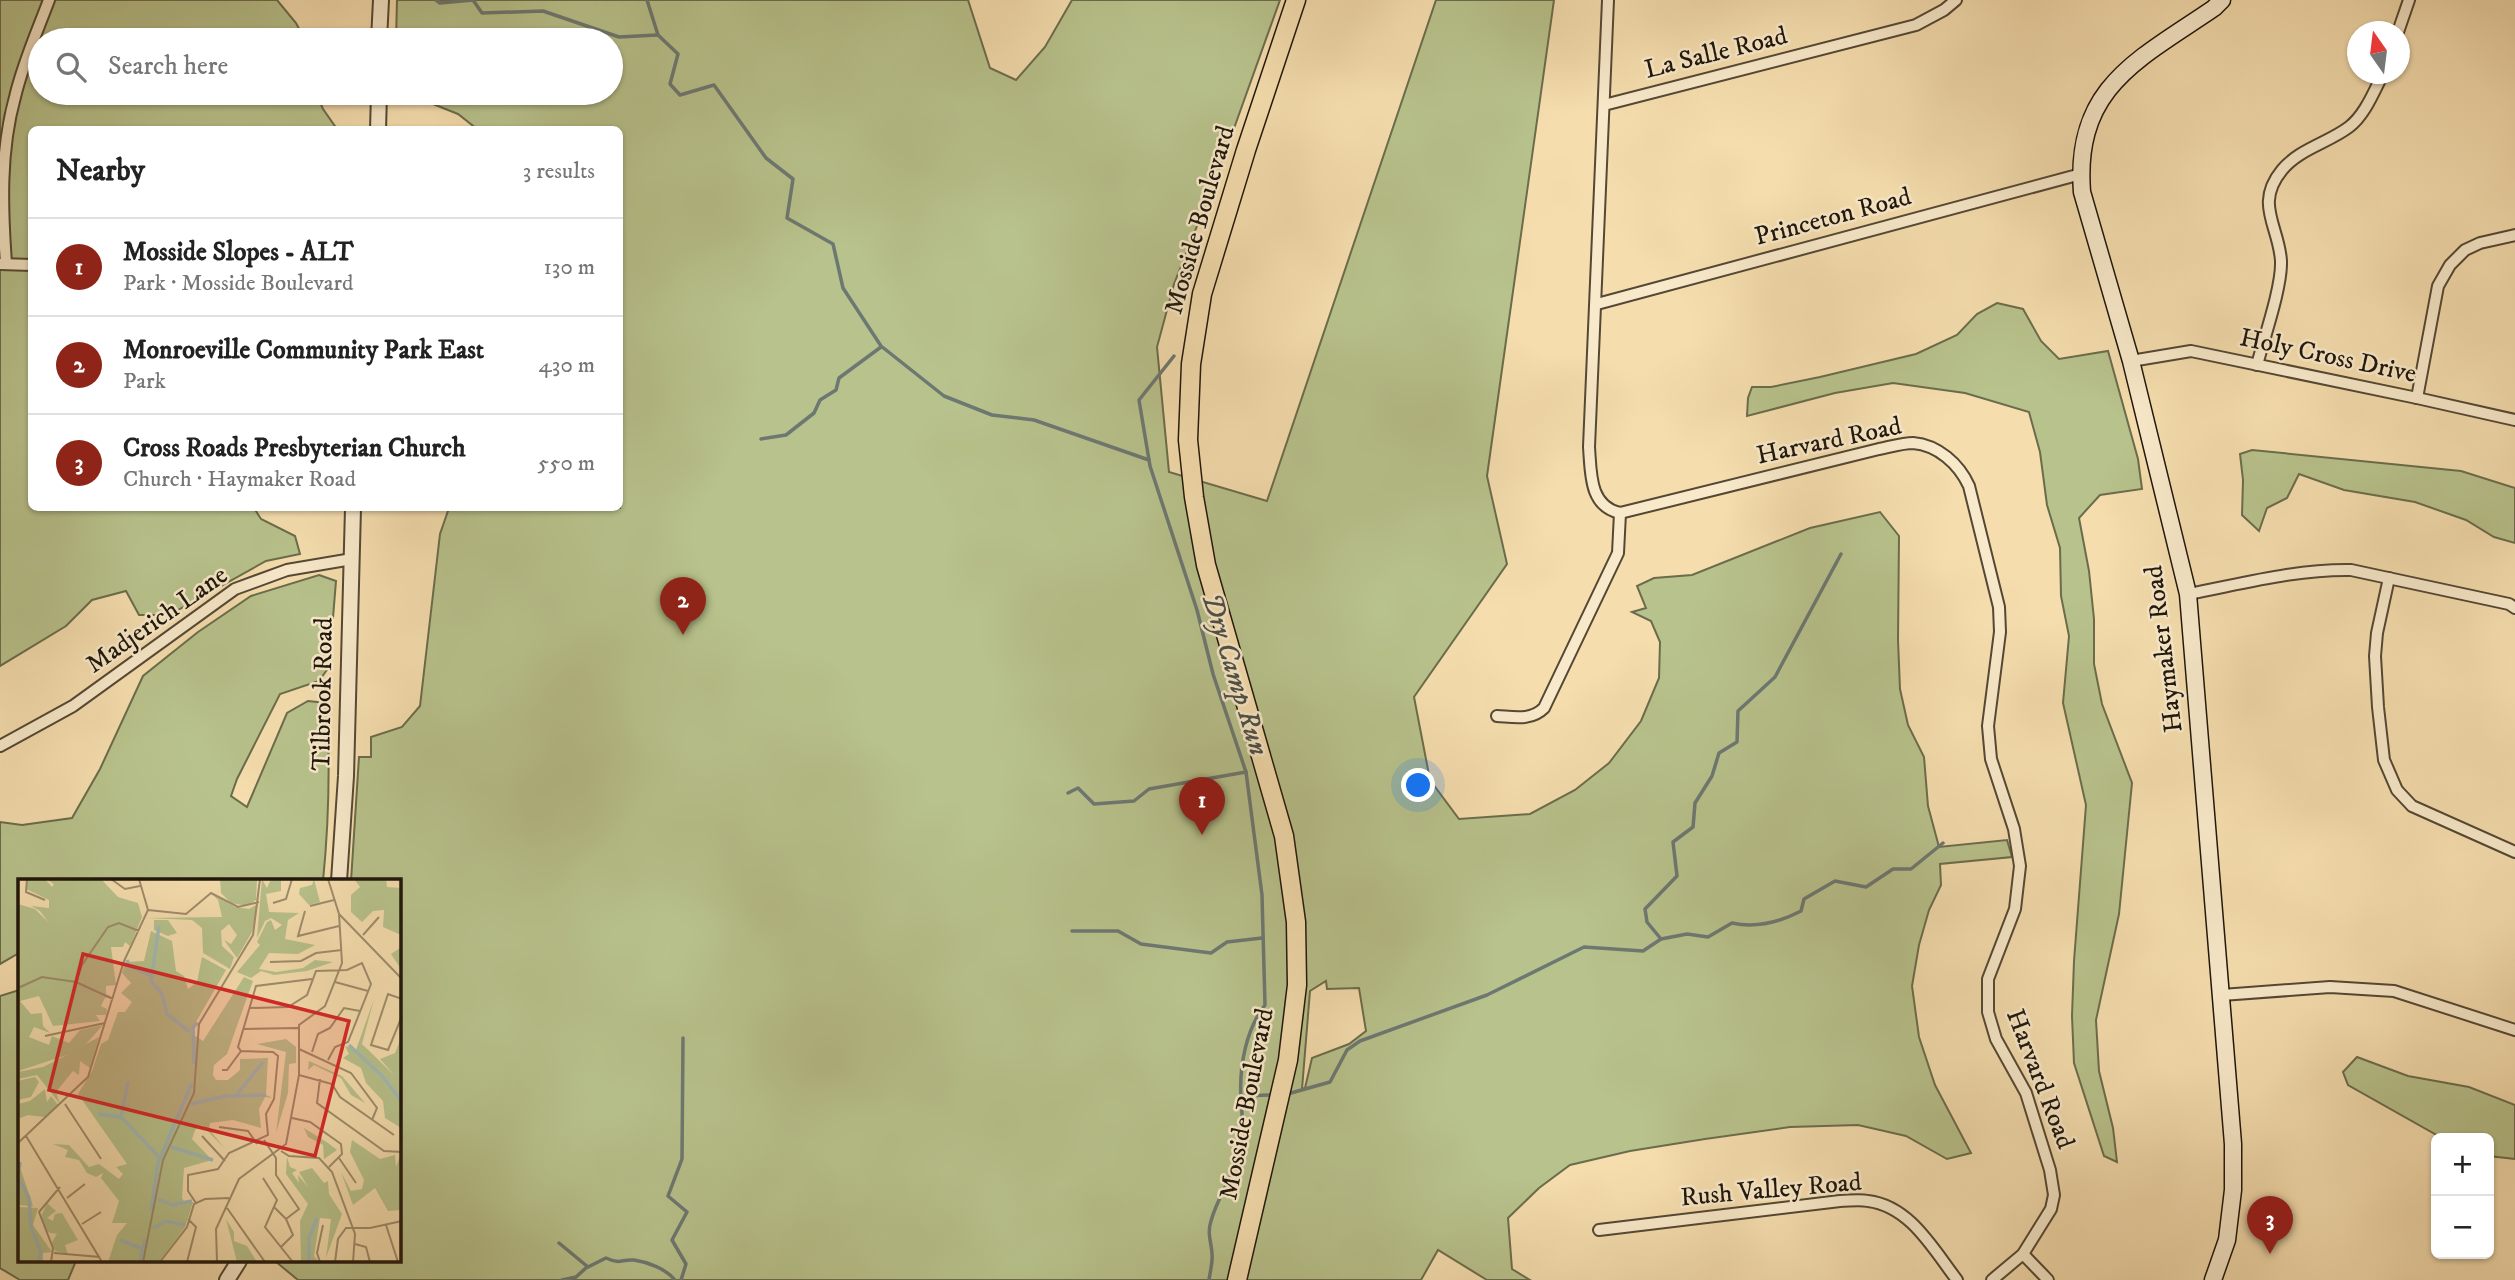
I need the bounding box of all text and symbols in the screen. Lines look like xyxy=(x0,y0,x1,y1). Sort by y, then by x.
street label: La Salle Road xyxy=(1641,19,1791,87)
north arrow xyxy=(2347,21,2410,84)
search box xyxy=(28,28,623,105)
icon: search xyxy=(52,48,90,86)
text: Search here xyxy=(108,50,228,83)
street label: Mosside Boulevard xyxy=(1157,122,1243,318)
text: Nearby xyxy=(56,153,145,190)
text: 3 results xyxy=(523,157,595,186)
street label: Princeton Road xyxy=(1751,180,1915,254)
text: Mosside Slopes - ALT xyxy=(123,236,354,269)
text: 1 xyxy=(75,253,83,282)
text: 130 m xyxy=(543,253,595,282)
text: Park · Mosside Boulevard xyxy=(123,269,354,298)
street label: Holy Cross Drive xyxy=(2237,321,2419,391)
text: Monroeville Community Park East xyxy=(123,334,484,367)
text: 2 xyxy=(73,351,85,380)
text: 430 m xyxy=(539,351,595,380)
text: Park xyxy=(123,367,166,396)
street label: Harvard Road xyxy=(1753,410,1905,472)
text: Cross Roads Presbyterian Church xyxy=(123,432,466,465)
text: 3 xyxy=(75,449,83,478)
text: 550 m xyxy=(538,449,595,478)
text: Church · Haymaker Road xyxy=(123,465,356,494)
street label: Madjerich Lane xyxy=(80,559,234,681)
street label: Haymaker Road xyxy=(2137,564,2191,734)
pin: 2 xyxy=(660,577,706,635)
water label: Dry Camp Run xyxy=(1194,588,1276,760)
street label: Tilbrook Road xyxy=(305,617,341,771)
your location xyxy=(1401,768,1435,802)
pin: 1 xyxy=(1179,777,1225,835)
inset map xyxy=(18,879,401,1262)
street label: Harvard Road xyxy=(1998,1004,2082,1154)
street label: Mosside Boulevard xyxy=(1212,1005,1282,1203)
map controls xyxy=(2431,1133,2494,1259)
button: + xyxy=(2431,1133,2494,1196)
street label: Rush Valley Road xyxy=(1679,1166,1863,1214)
pin: 3 xyxy=(2247,1196,2293,1254)
button: − xyxy=(2431,1196,2494,1259)

